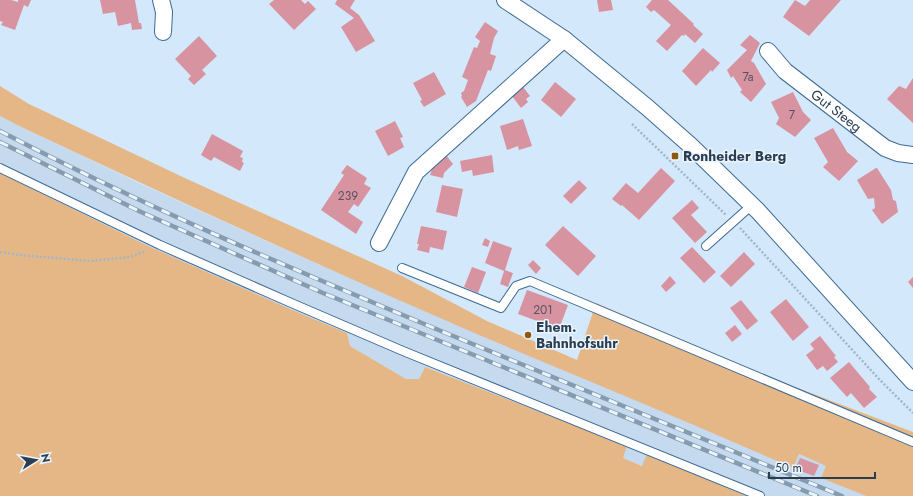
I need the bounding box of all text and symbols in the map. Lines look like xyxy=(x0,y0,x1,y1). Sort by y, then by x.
house number: 7a xyxy=(743,68,754,86)
street label: Gut Steeg xyxy=(807,84,866,137)
house number: 7 xyxy=(789,106,796,124)
place label: Ronheider Berg xyxy=(683,146,786,166)
marker: Ronheider Berg xyxy=(670,151,680,161)
house number: 239 xyxy=(338,187,358,205)
house number: 201 xyxy=(533,301,553,319)
place label: Ehem. Bahnhofsuhr xyxy=(536,317,618,353)
marker: Ehem. Bahnhofsuhr xyxy=(523,330,533,340)
north arrow xyxy=(16,440,56,480)
text: N xyxy=(37,452,55,464)
scale bar xyxy=(769,454,875,480)
text: 50 m xyxy=(775,459,802,477)

